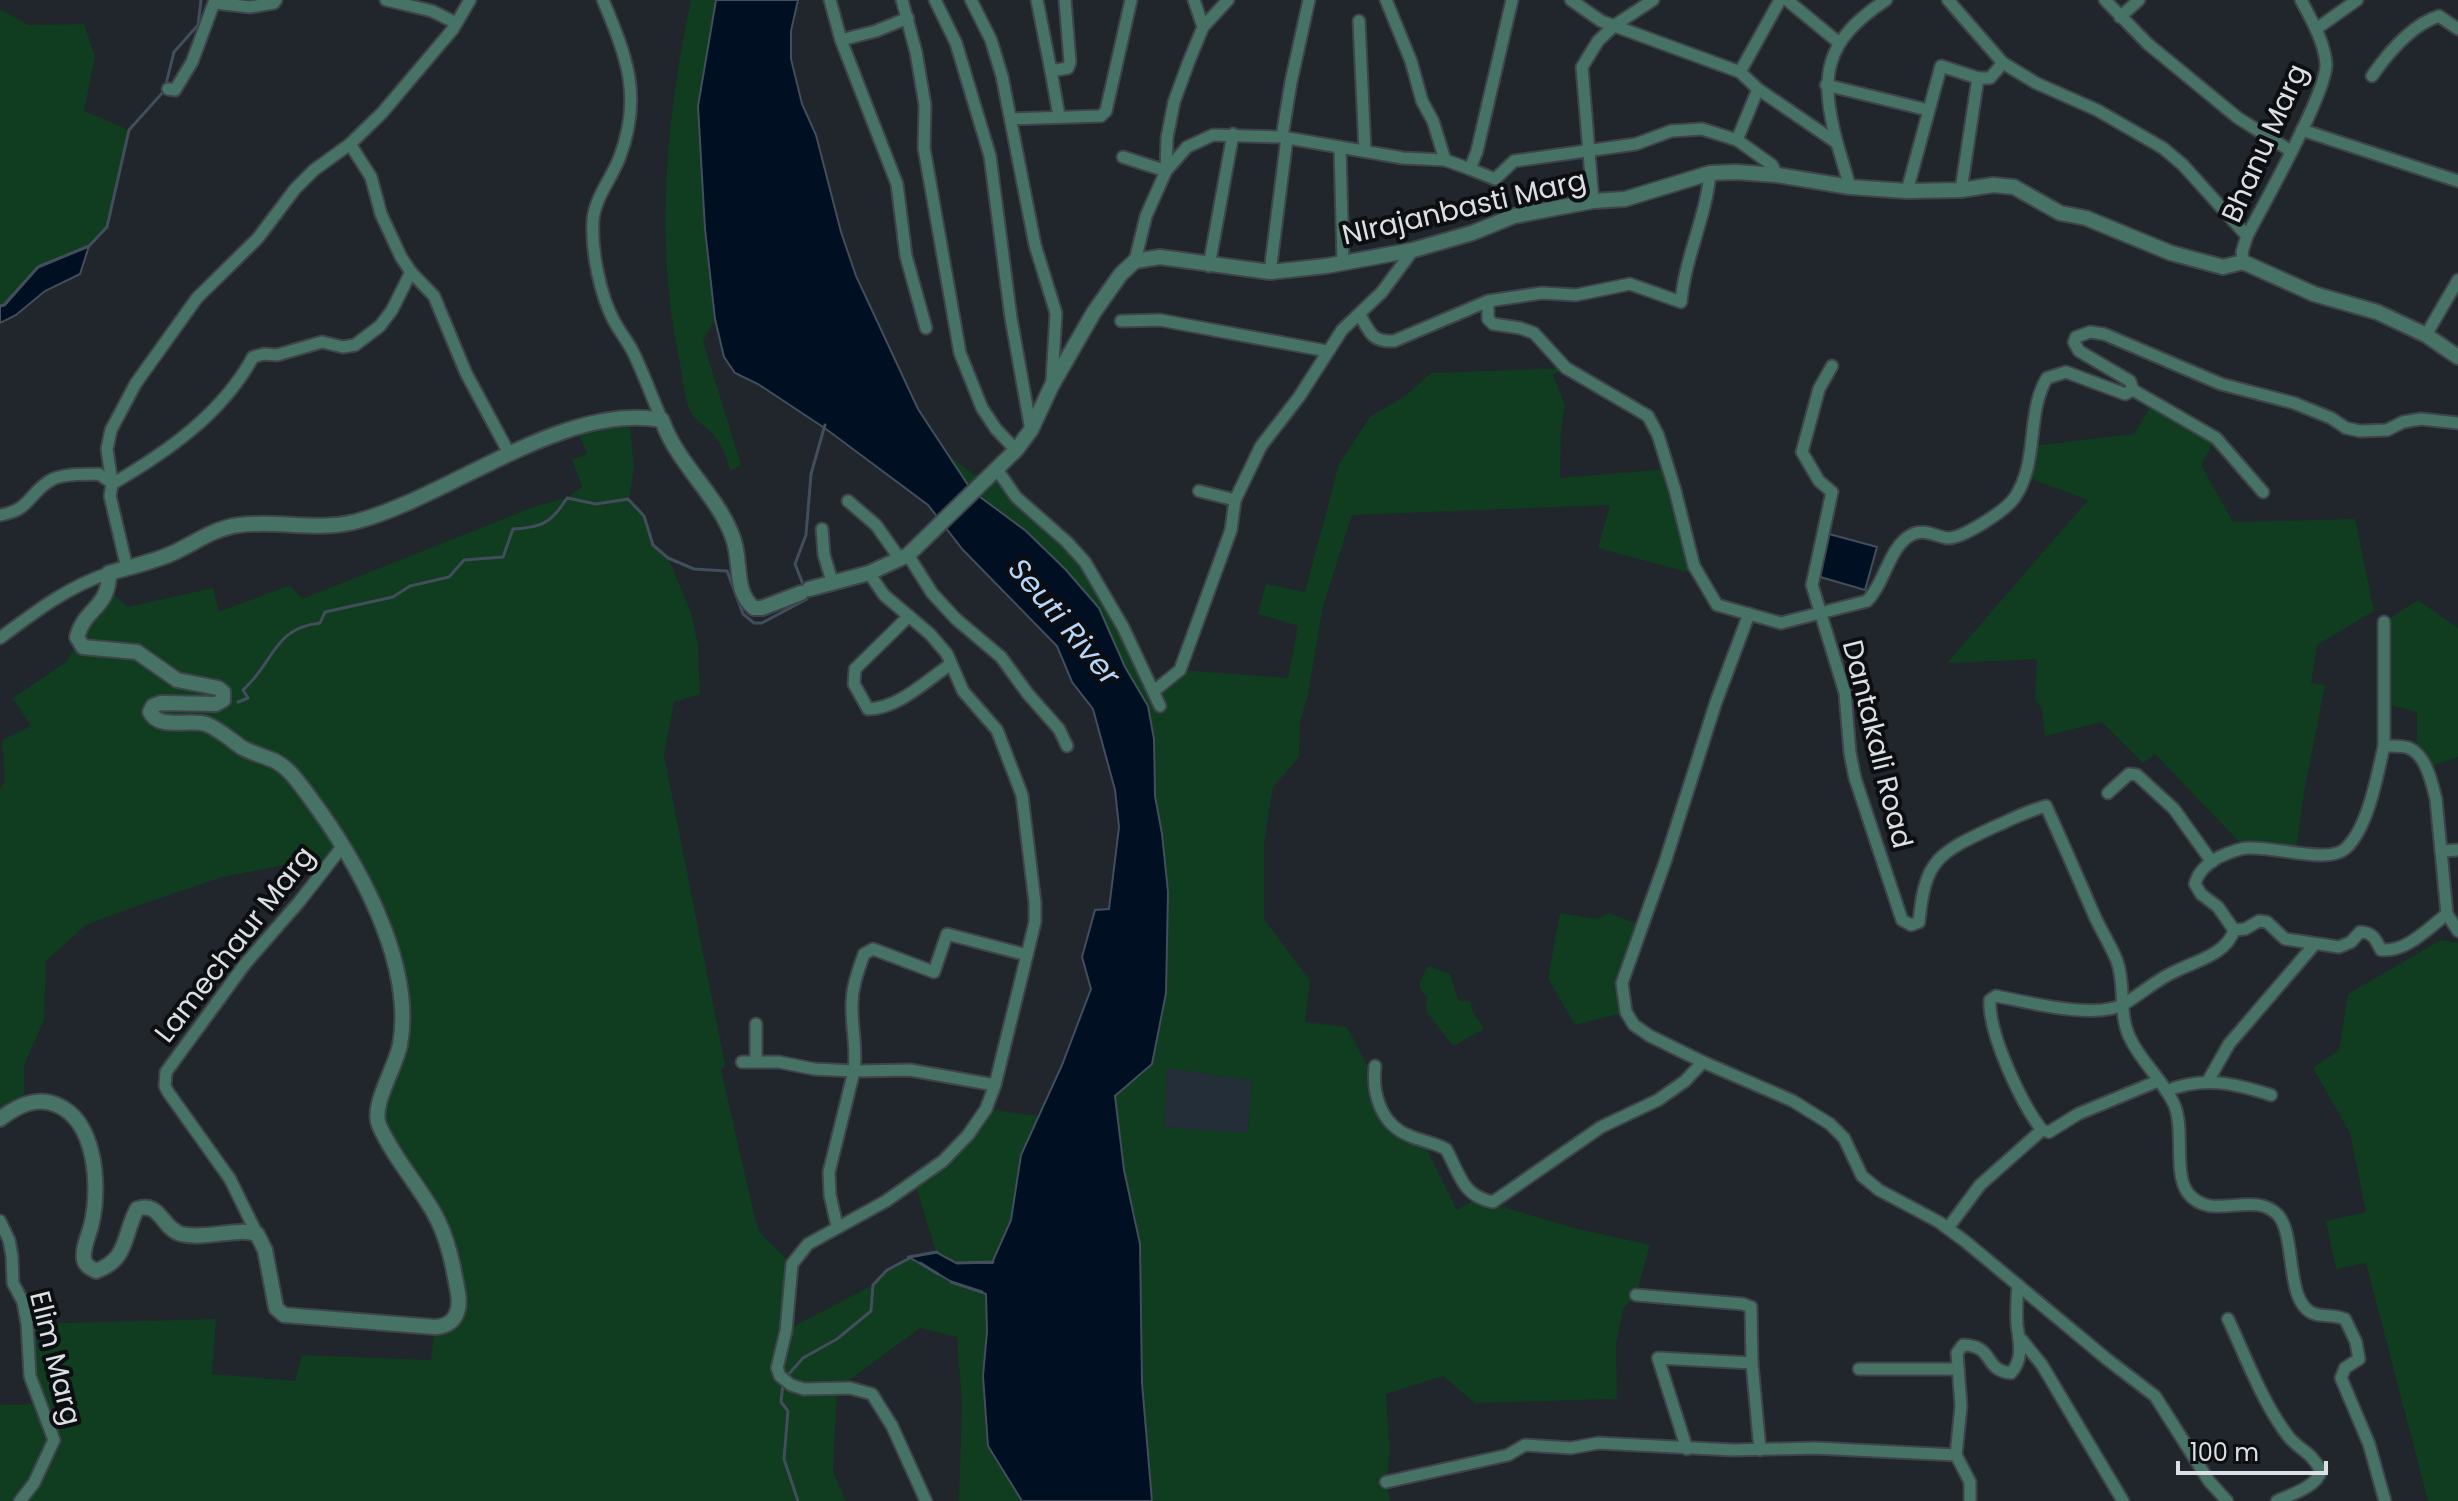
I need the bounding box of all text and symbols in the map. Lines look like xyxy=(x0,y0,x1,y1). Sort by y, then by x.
street label: Bhanu Marg xyxy=(2212,58,2317,229)
street label: NIrajanbasti Marg xyxy=(1338,160,1590,255)
water label: Seuti River xyxy=(998,549,1131,695)
street label: Dantakali Road xyxy=(1833,636,1922,852)
street label: Lamechaur Marg xyxy=(145,838,323,1051)
street label: Elim Marg xyxy=(20,1287,91,1429)
scale bar xyxy=(2178,1425,2326,1475)
text: 100 m xyxy=(2190,1436,2259,1469)

